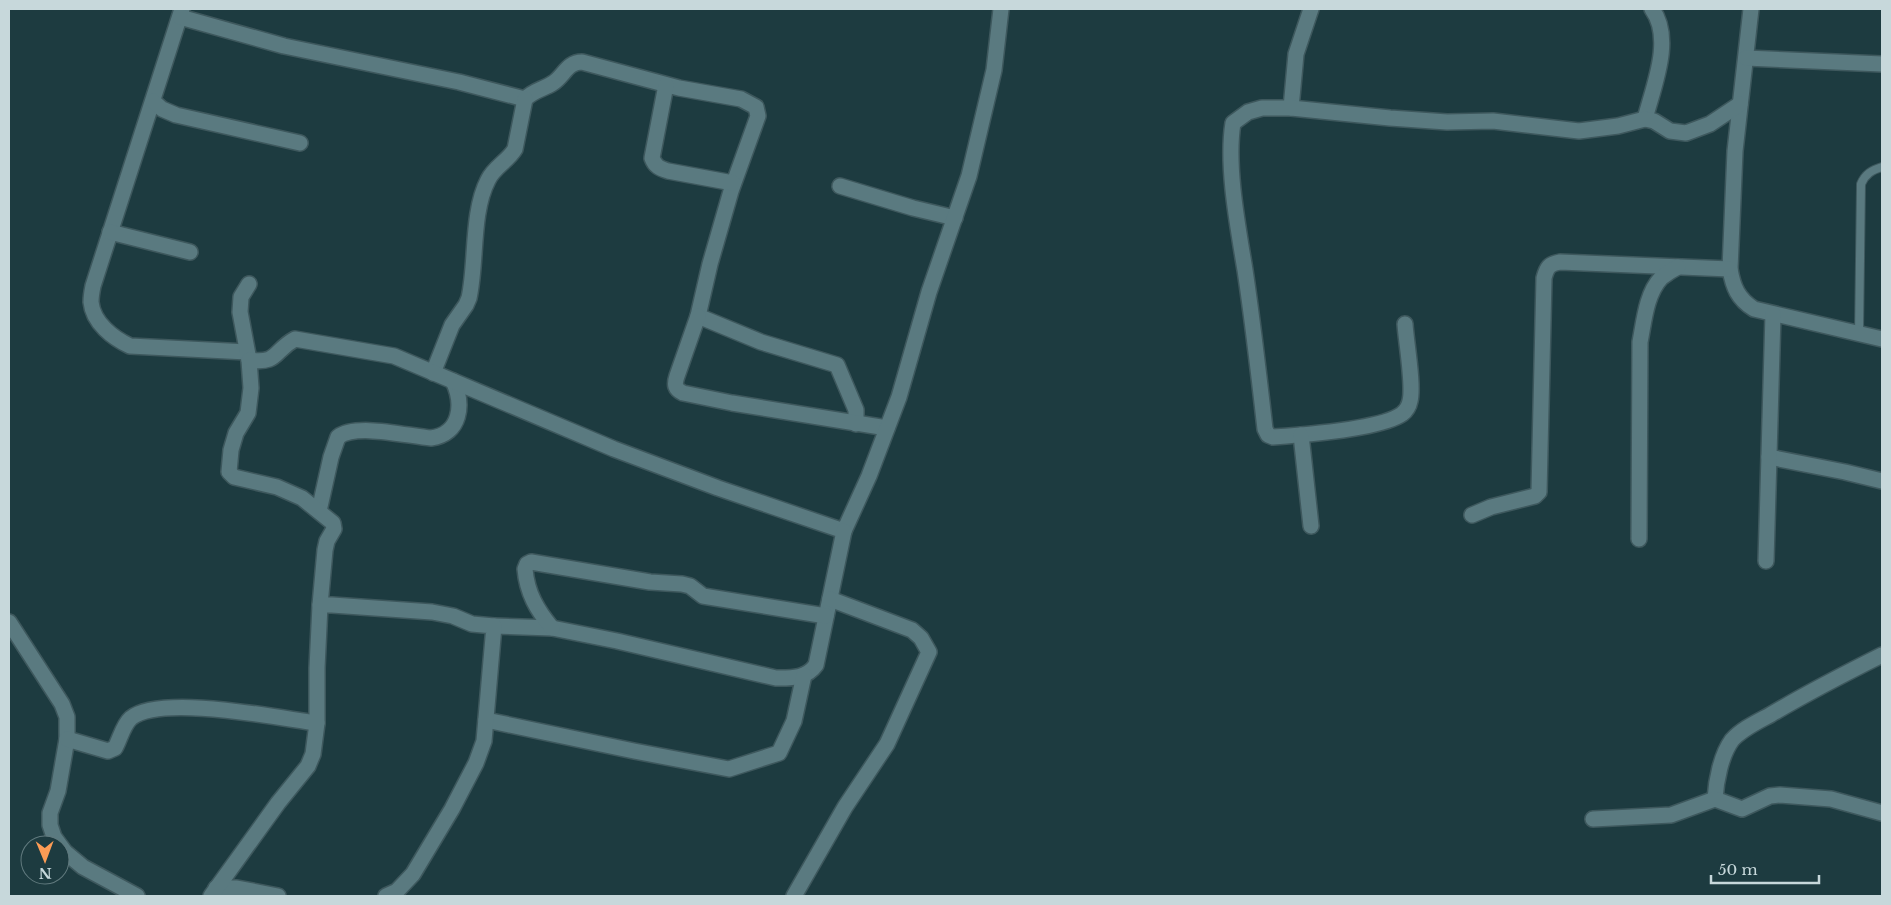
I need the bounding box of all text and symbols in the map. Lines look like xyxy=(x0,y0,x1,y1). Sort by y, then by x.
north arrow xyxy=(20,835,70,885)
scale bar xyxy=(1711,852,1818,884)
text: 50 m xyxy=(1718,860,1758,879)
text: N xyxy=(38,864,52,882)

